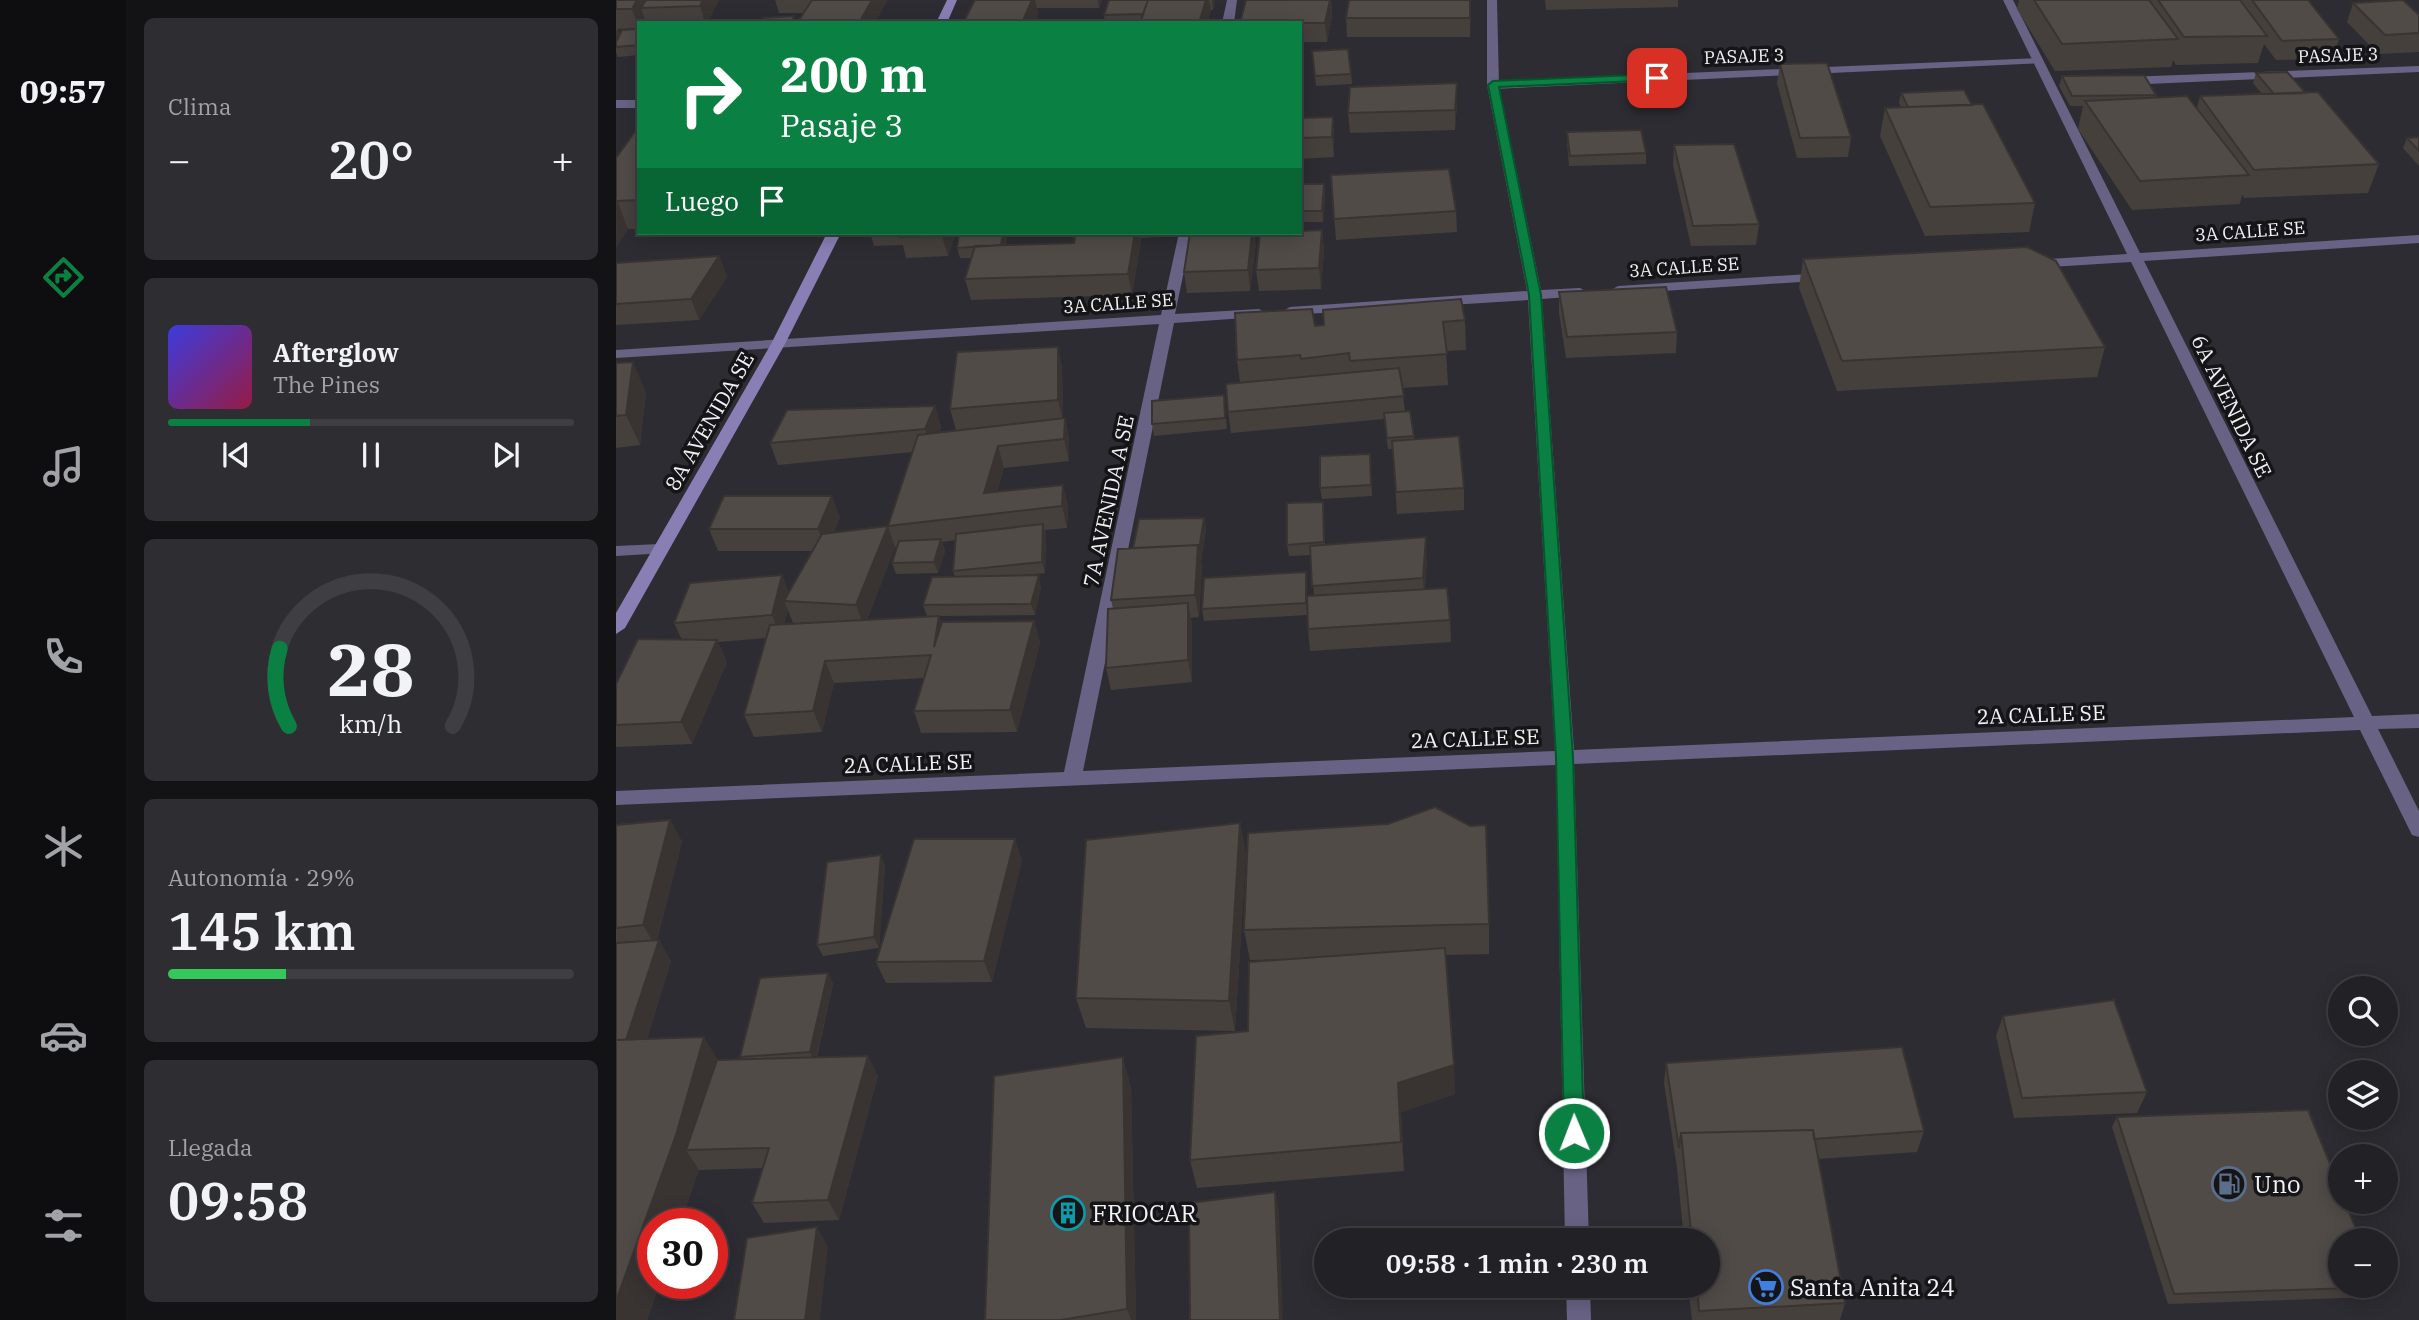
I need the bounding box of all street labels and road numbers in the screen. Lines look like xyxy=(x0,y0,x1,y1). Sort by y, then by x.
street label: PASAJE 3 xyxy=(2297,42,2379,68)
street label: PASAJE 3 xyxy=(1703,43,1785,69)
street label: 3A CALLE SE xyxy=(2194,216,2306,246)
street label: 3A CALLE SE xyxy=(1628,252,1740,282)
street label: 3A CALLE SE xyxy=(1062,288,1174,318)
street label: 6A AVENIDA SE xyxy=(2185,330,2279,482)
street label: 8A AVENIDA SE xyxy=(658,347,760,495)
street label: 7A AVENIDA A SE xyxy=(1076,413,1140,589)
street label: 2A CALLE SE xyxy=(1976,698,2106,730)
street label: 2A CALLE SE xyxy=(1410,722,1540,754)
street label: 2A CALLE SE xyxy=(843,747,973,779)

